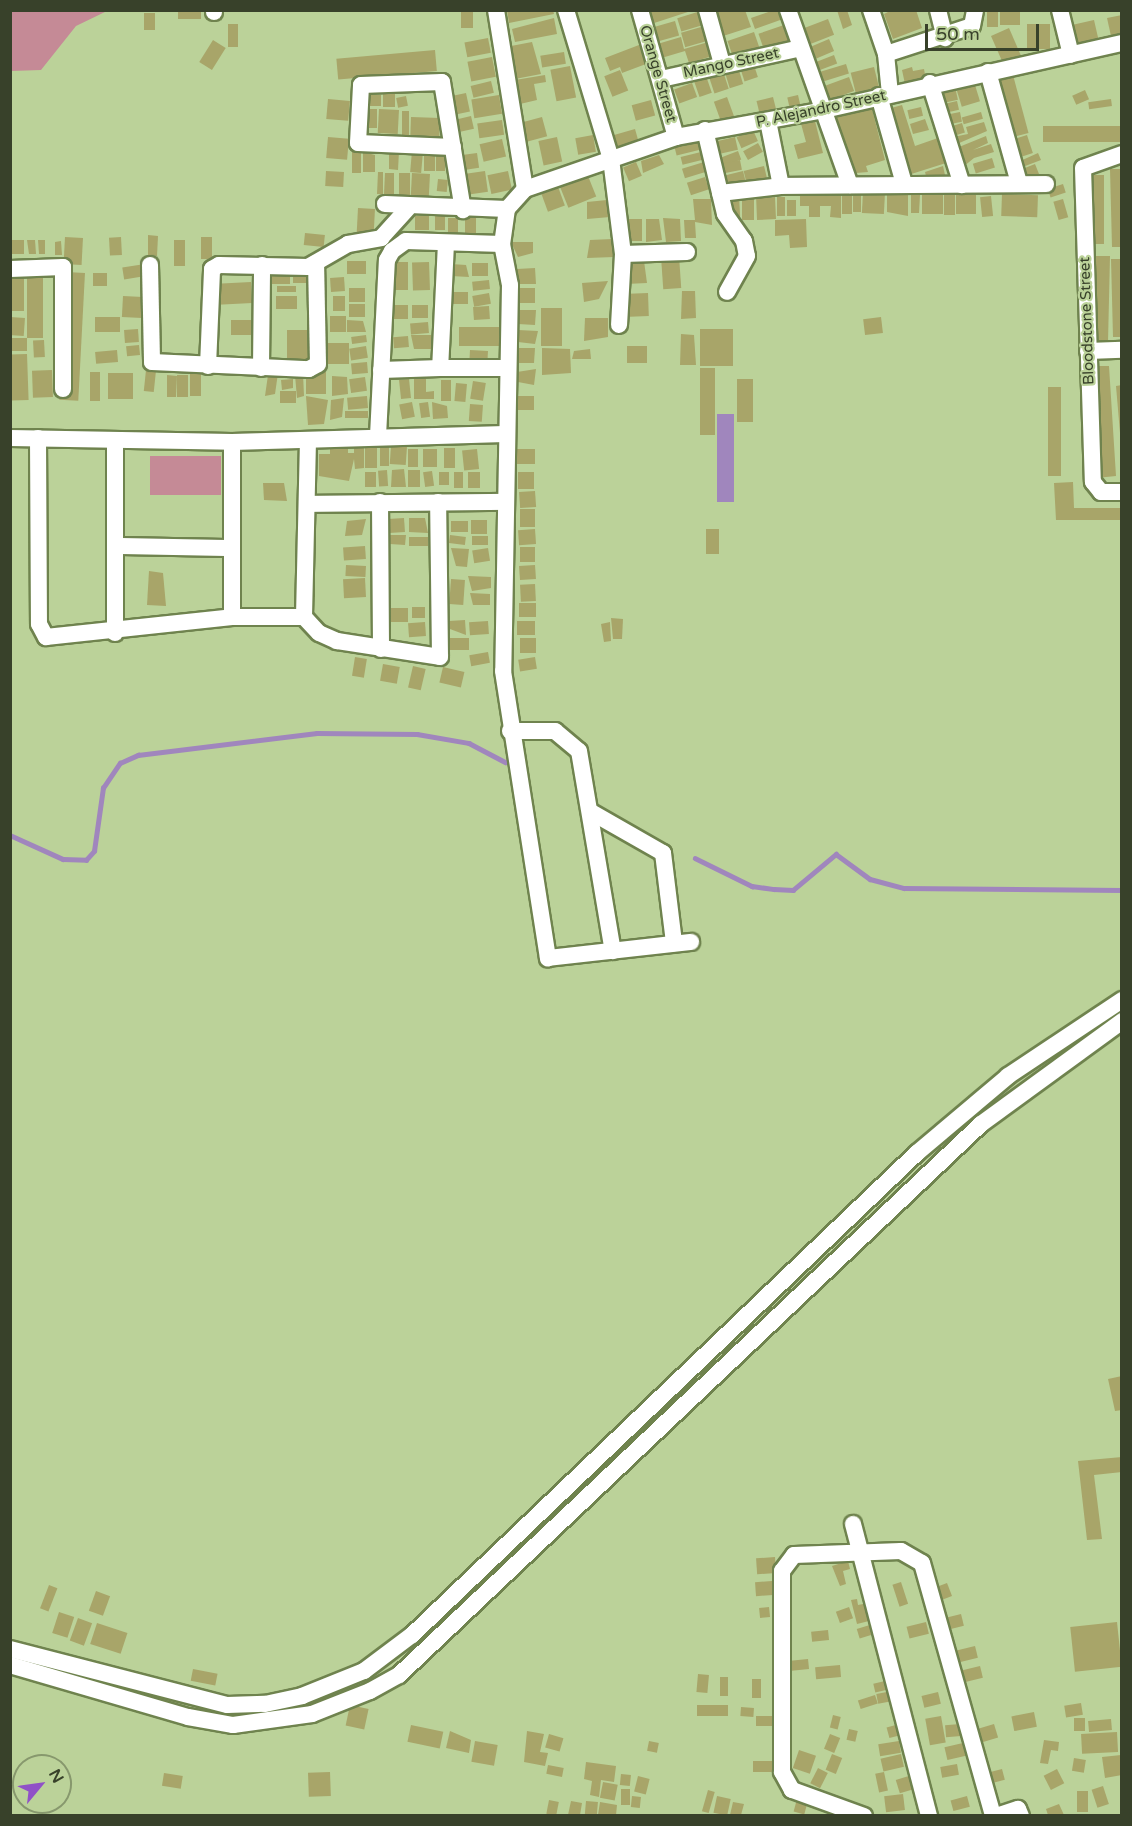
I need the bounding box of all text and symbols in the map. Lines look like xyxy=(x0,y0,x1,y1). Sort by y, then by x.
scale bar xyxy=(928,12,1042,50)
street label: Orange Street xyxy=(636,23,680,125)
text: 50 m xyxy=(936,23,980,45)
street label: Mango Street xyxy=(681,44,781,82)
street label: P. Alejandro Street xyxy=(754,86,888,132)
street label: Bloodstone Street xyxy=(1076,257,1098,385)
north arrow xyxy=(12,1754,72,1814)
text: N xyxy=(44,1766,68,1787)

